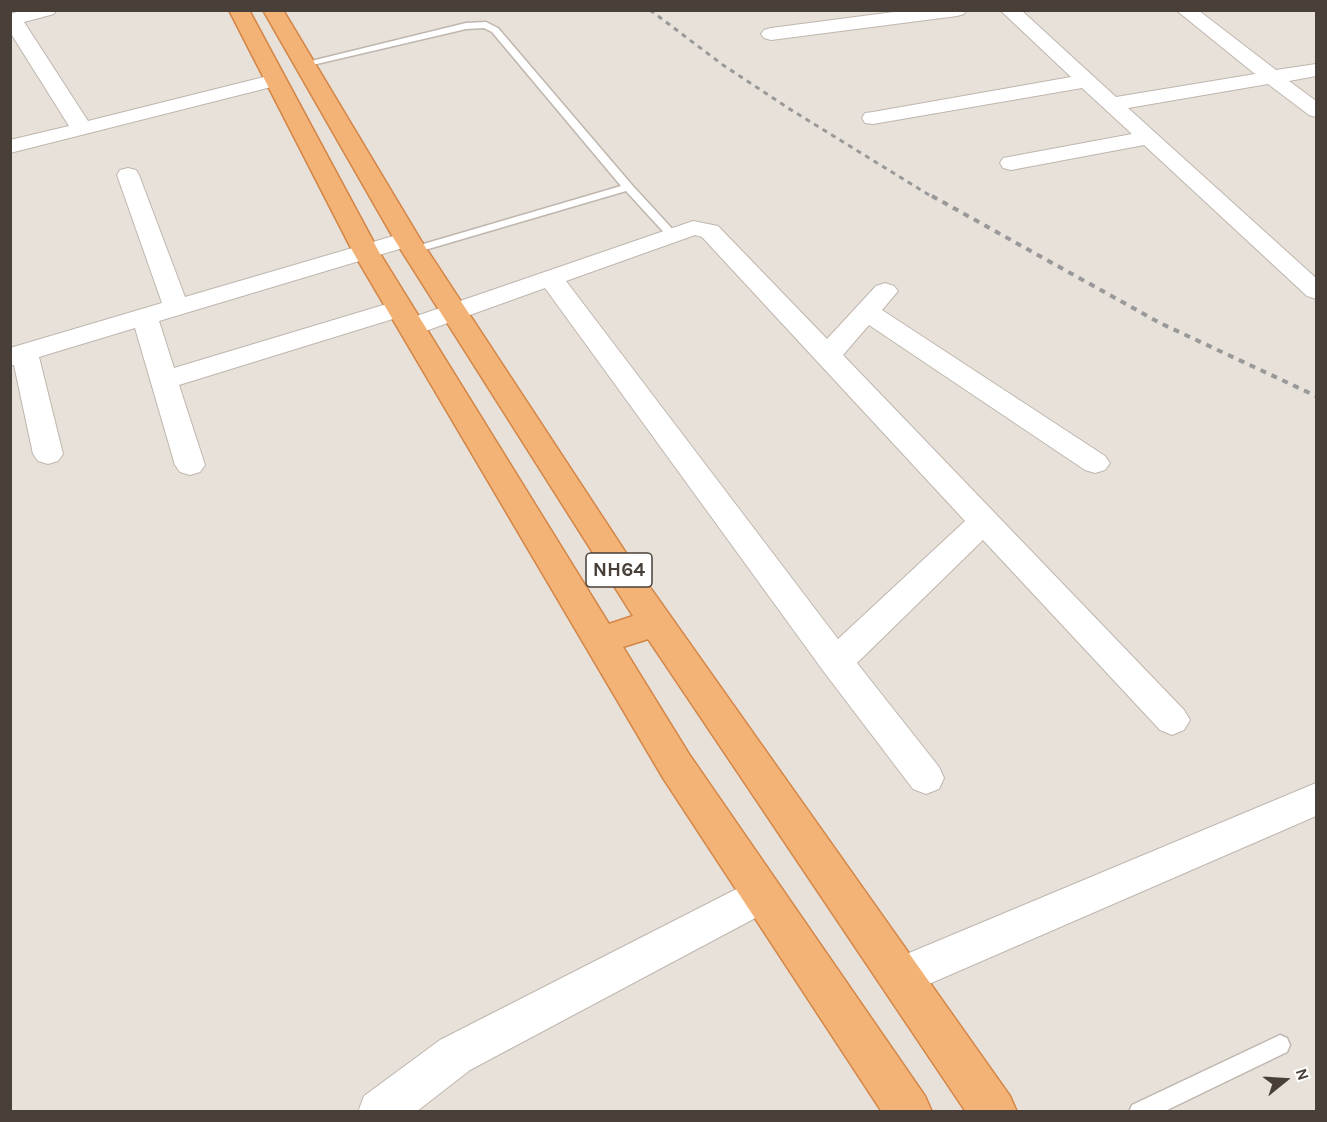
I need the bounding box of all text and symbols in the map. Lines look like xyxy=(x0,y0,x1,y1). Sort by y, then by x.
road number: NH64 xyxy=(586,553,652,587)
north arrow xyxy=(1255,1050,1315,1110)
text: N xyxy=(1292,1066,1313,1083)

